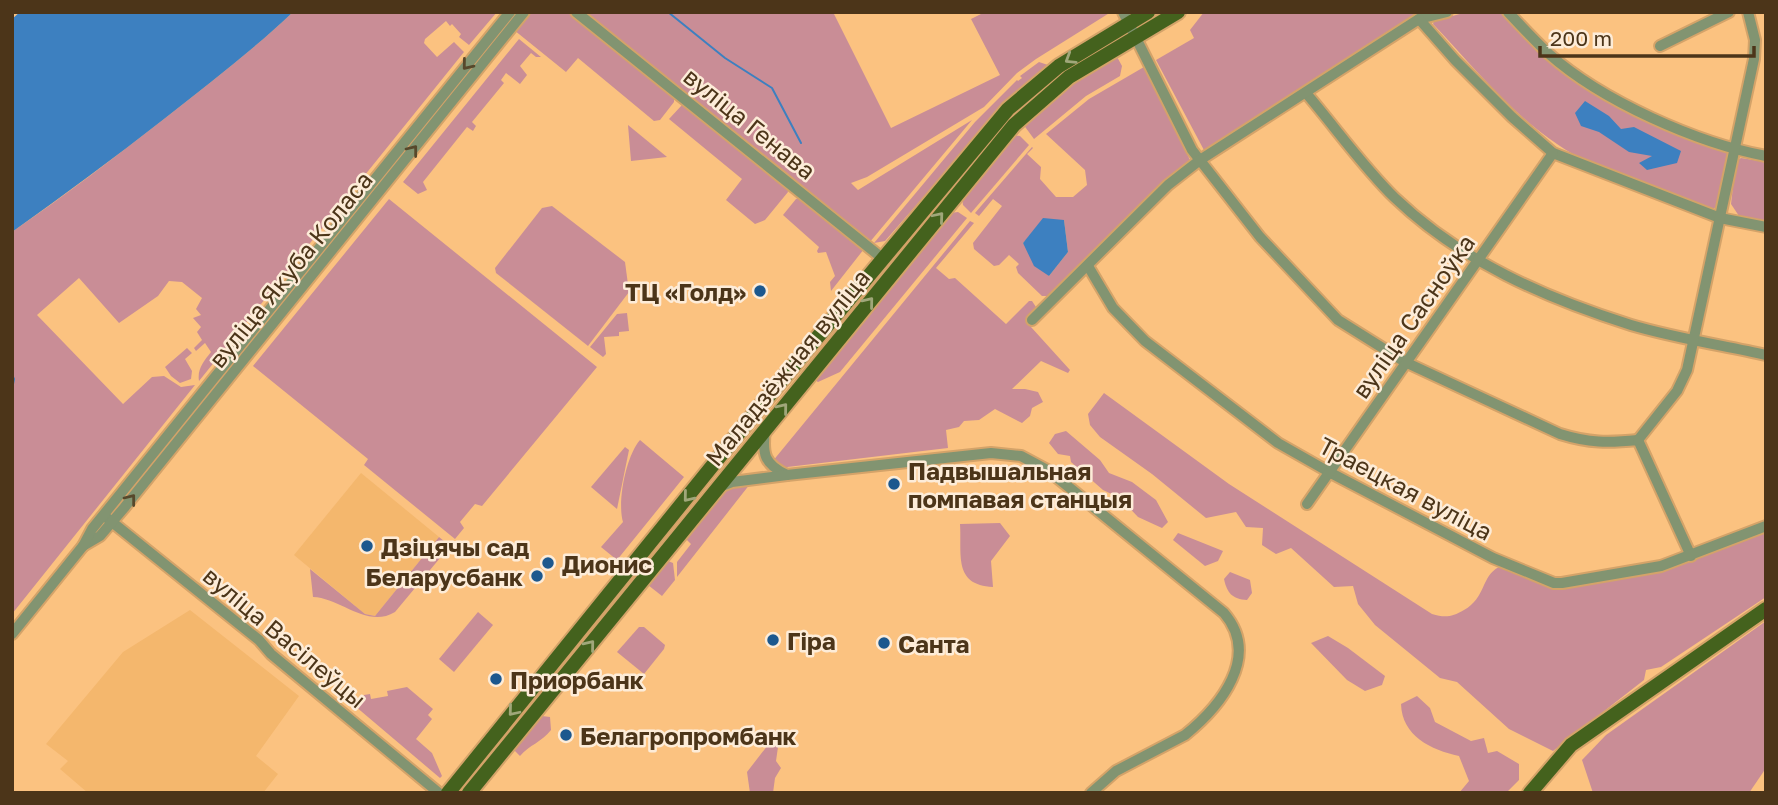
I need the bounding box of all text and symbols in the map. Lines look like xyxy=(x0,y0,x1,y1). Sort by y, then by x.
scale bar xyxy=(1540,14,1754,58)
text: 200 m xyxy=(1550,25,1612,51)
one-way arrow xyxy=(1065,50,1078,63)
one-way arrow xyxy=(462,58,475,70)
street label: вуліца Генава xyxy=(678,61,822,185)
one-way arrow xyxy=(404,146,417,158)
street label: вуліца Якуба Коласа xyxy=(202,165,378,373)
one-way arrow xyxy=(931,212,943,225)
street label: вуліца Сасноўка xyxy=(1346,229,1480,403)
street label: Маладзёжная вуліца xyxy=(699,263,875,471)
place label: ТЦ «Голд» xyxy=(625,277,746,306)
marker: ТЦ «Голд» xyxy=(752,283,768,299)
one-way arrow xyxy=(861,298,873,311)
one-way arrow xyxy=(775,403,787,416)
street label: Траецкая вуліца xyxy=(1314,430,1498,546)
place label: Падвышальная помпавая станцыя xyxy=(908,456,1132,513)
marker: Падвышальная помпавая станцыя xyxy=(886,476,902,492)
one-way arrow xyxy=(684,490,697,502)
one-way arrow xyxy=(123,494,136,506)
place label: Дзіцячы сад xyxy=(381,532,529,561)
marker: Дзіцячы сад xyxy=(359,538,375,554)
place label: Дионис xyxy=(562,549,652,578)
marker: Дионис xyxy=(540,555,556,571)
street label: вуліца Васілеўцы xyxy=(198,560,372,714)
place label: Беларусбанк xyxy=(366,562,523,591)
marker: Беларусбанк xyxy=(529,568,545,584)
place label: Гіра xyxy=(787,626,836,655)
place label: Санта xyxy=(898,629,969,658)
marker: Гіра xyxy=(765,632,781,648)
marker: Санта xyxy=(876,635,892,651)
one-way arrow xyxy=(581,640,594,652)
place label: Приорбанк xyxy=(510,665,644,694)
marker: Приорбанк xyxy=(488,671,504,687)
one-way arrow xyxy=(509,703,521,716)
place label: Белагропромбанк xyxy=(580,721,797,750)
marker: Белагропромбанк xyxy=(558,727,574,743)

